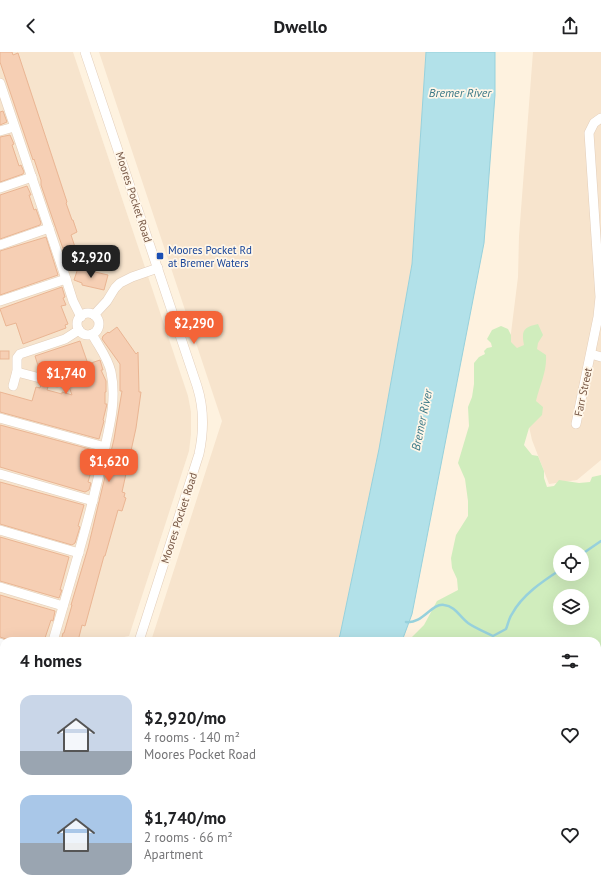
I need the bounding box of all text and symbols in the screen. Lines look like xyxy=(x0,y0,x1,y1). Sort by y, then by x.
icon: back xyxy=(20,15,42,37)
text: Dwello xyxy=(274,15,327,38)
icon: share xyxy=(559,15,581,37)
water label: Bremer River xyxy=(429,85,492,100)
street label: Moores Pocket Road xyxy=(113,150,155,244)
place label: Moores Pocket Rd at Bremer Waters xyxy=(168,243,252,270)
pin: $2,920 xyxy=(58,245,124,279)
text: $2,920 xyxy=(71,249,111,266)
marker: Moores Pocket Rd at Bremer Waters xyxy=(155,251,165,261)
pin: $2,290 xyxy=(161,311,227,345)
text: $2,290 xyxy=(174,315,214,332)
pin: $1,740 xyxy=(33,361,99,395)
text: $1,740 xyxy=(46,365,86,382)
street label: Farr Street xyxy=(571,366,595,418)
water label: Bremer River xyxy=(408,387,436,452)
pin: $1,620 xyxy=(76,449,142,483)
text: $1,620 xyxy=(89,453,129,470)
street label: Moores Pocket Road xyxy=(158,471,200,565)
map controls xyxy=(553,545,589,625)
button: locate xyxy=(553,545,589,581)
button: layers xyxy=(553,589,589,625)
text: 4 homes xyxy=(20,650,82,672)
icon: filters xyxy=(559,650,581,672)
text: $2,920/mo xyxy=(144,707,226,729)
icon: home xyxy=(52,711,100,759)
icon: heart xyxy=(559,724,581,746)
text: 4 rooms · 140 m² xyxy=(144,729,240,746)
text: Moores Pocket Road xyxy=(144,746,256,763)
text: $1,740/mo xyxy=(144,807,226,829)
icon: home xyxy=(52,811,100,859)
icon: heart xyxy=(559,824,581,846)
text: 2 rooms · 66 m² xyxy=(144,829,233,846)
text: Apartment xyxy=(144,846,203,863)

